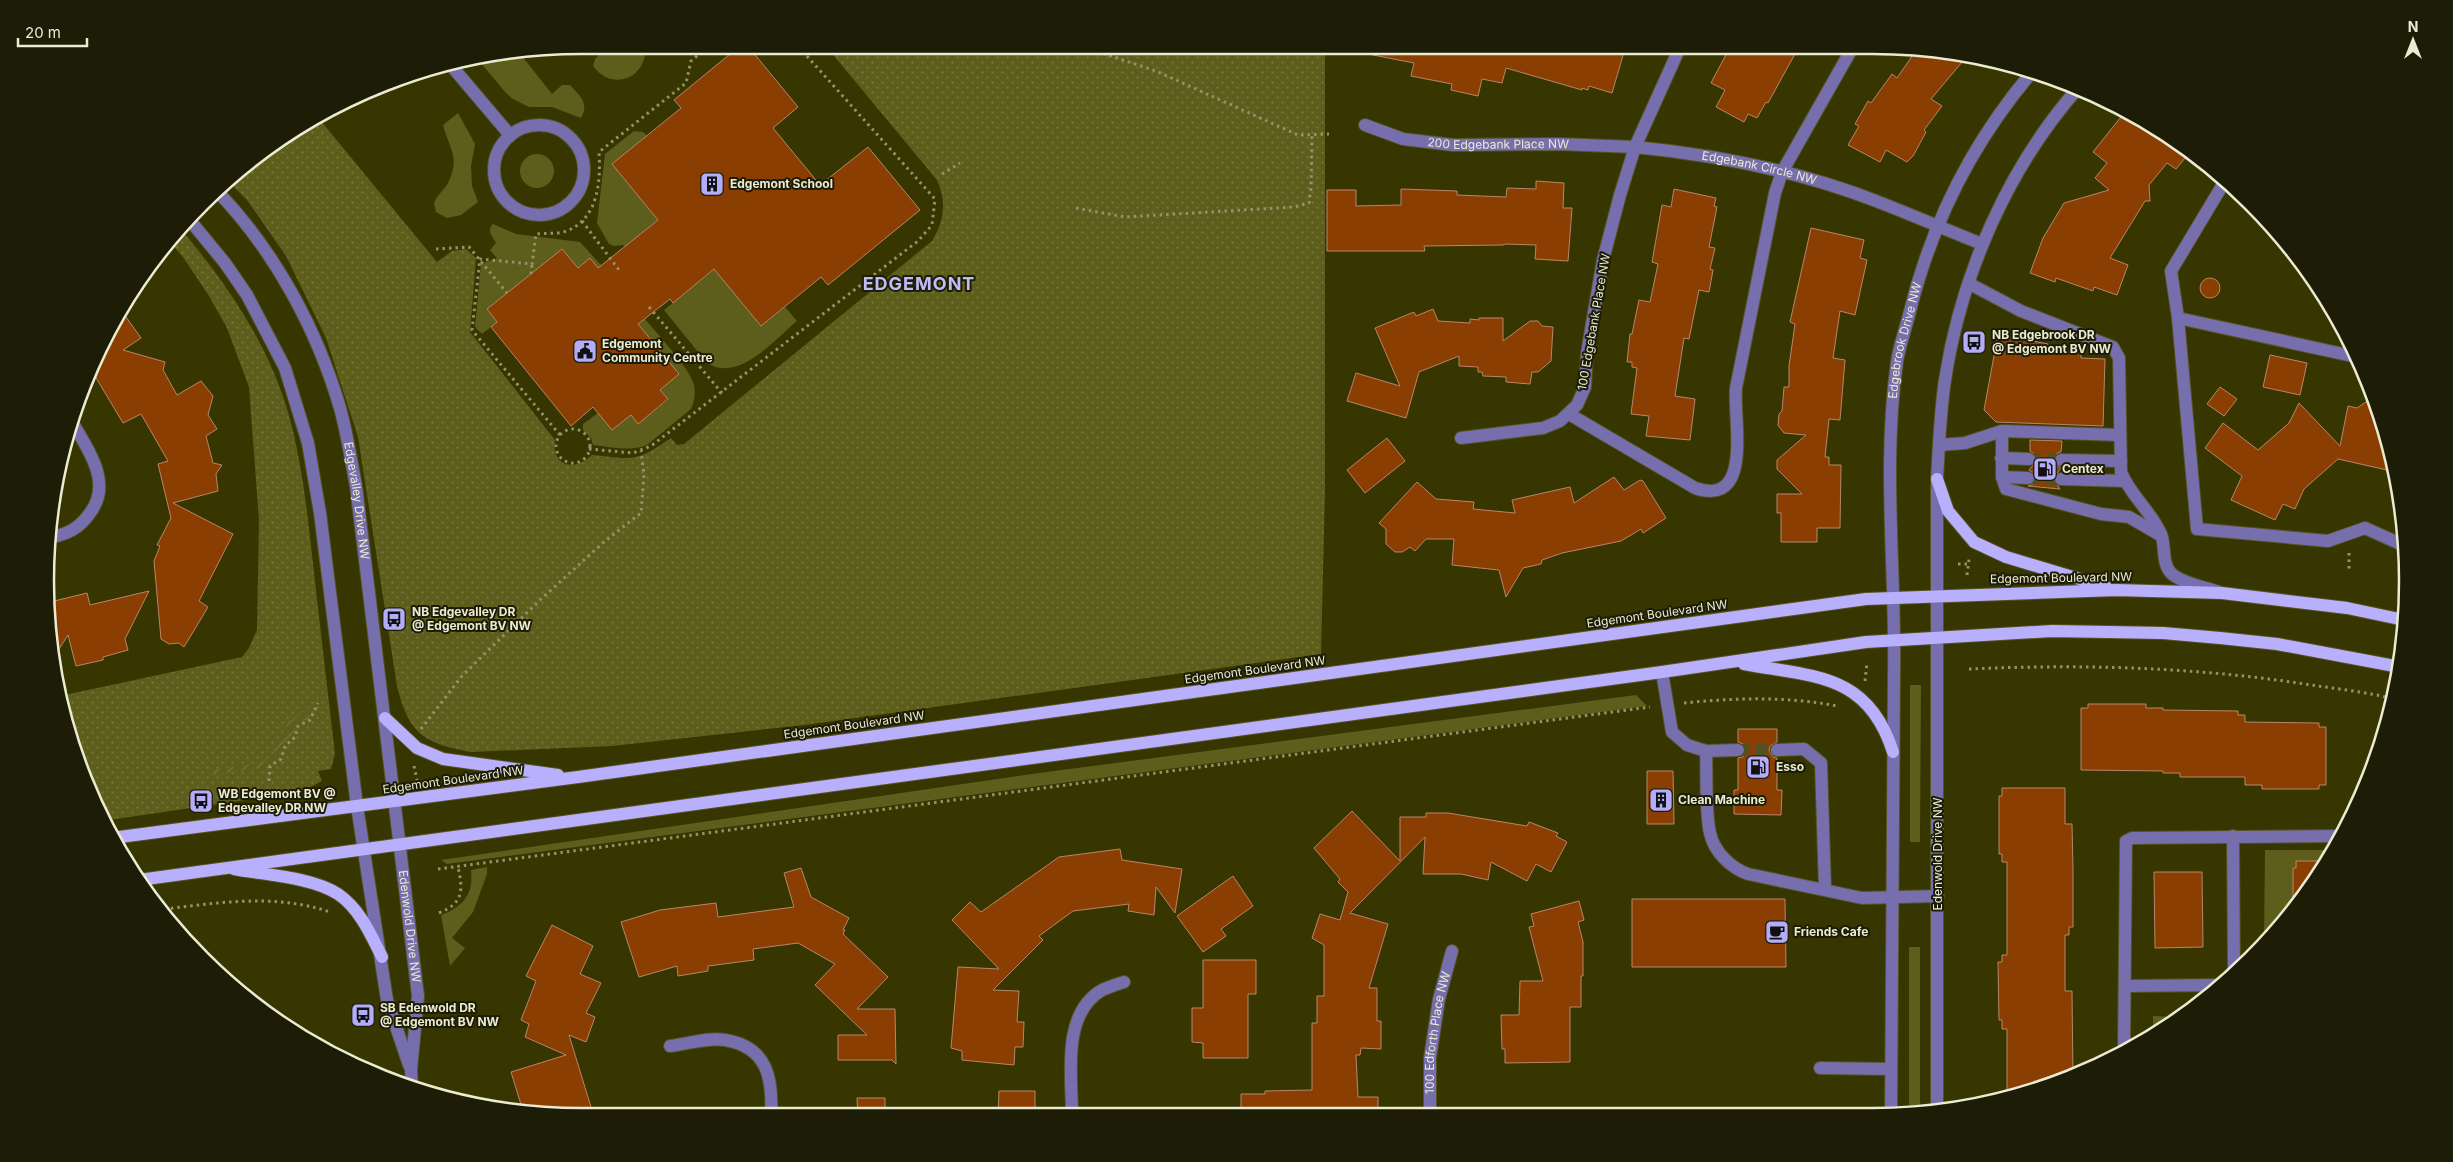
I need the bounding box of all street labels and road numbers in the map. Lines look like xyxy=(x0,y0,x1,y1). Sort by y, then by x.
street label: 200 Edgebank Place NW xyxy=(1427,134,1569,152)
street label: Edgebank Circle NW xyxy=(1701,148,1819,187)
street label: 100 Edgebank Place NW xyxy=(1574,252,1613,392)
street label: Edgebrook Drive NW xyxy=(1885,280,1925,399)
street label: Edgevalley Drive NW xyxy=(341,440,373,561)
street label: Edgemont Boulevard NW xyxy=(1990,569,2132,586)
street label: Edgemont Boulevard NW xyxy=(1586,596,1729,631)
street label: Edgemont Boulevard NW xyxy=(1184,652,1327,687)
street label: Edgemont Boulevard NW xyxy=(783,707,926,742)
street label: Edgemont Boulevard NW xyxy=(382,762,525,797)
street label: Edenwold Drive NW xyxy=(1930,797,1945,911)
street label: Edenwold Drive NW xyxy=(396,869,424,984)
street label: 100 Edforth Place NW xyxy=(1422,969,1453,1094)

